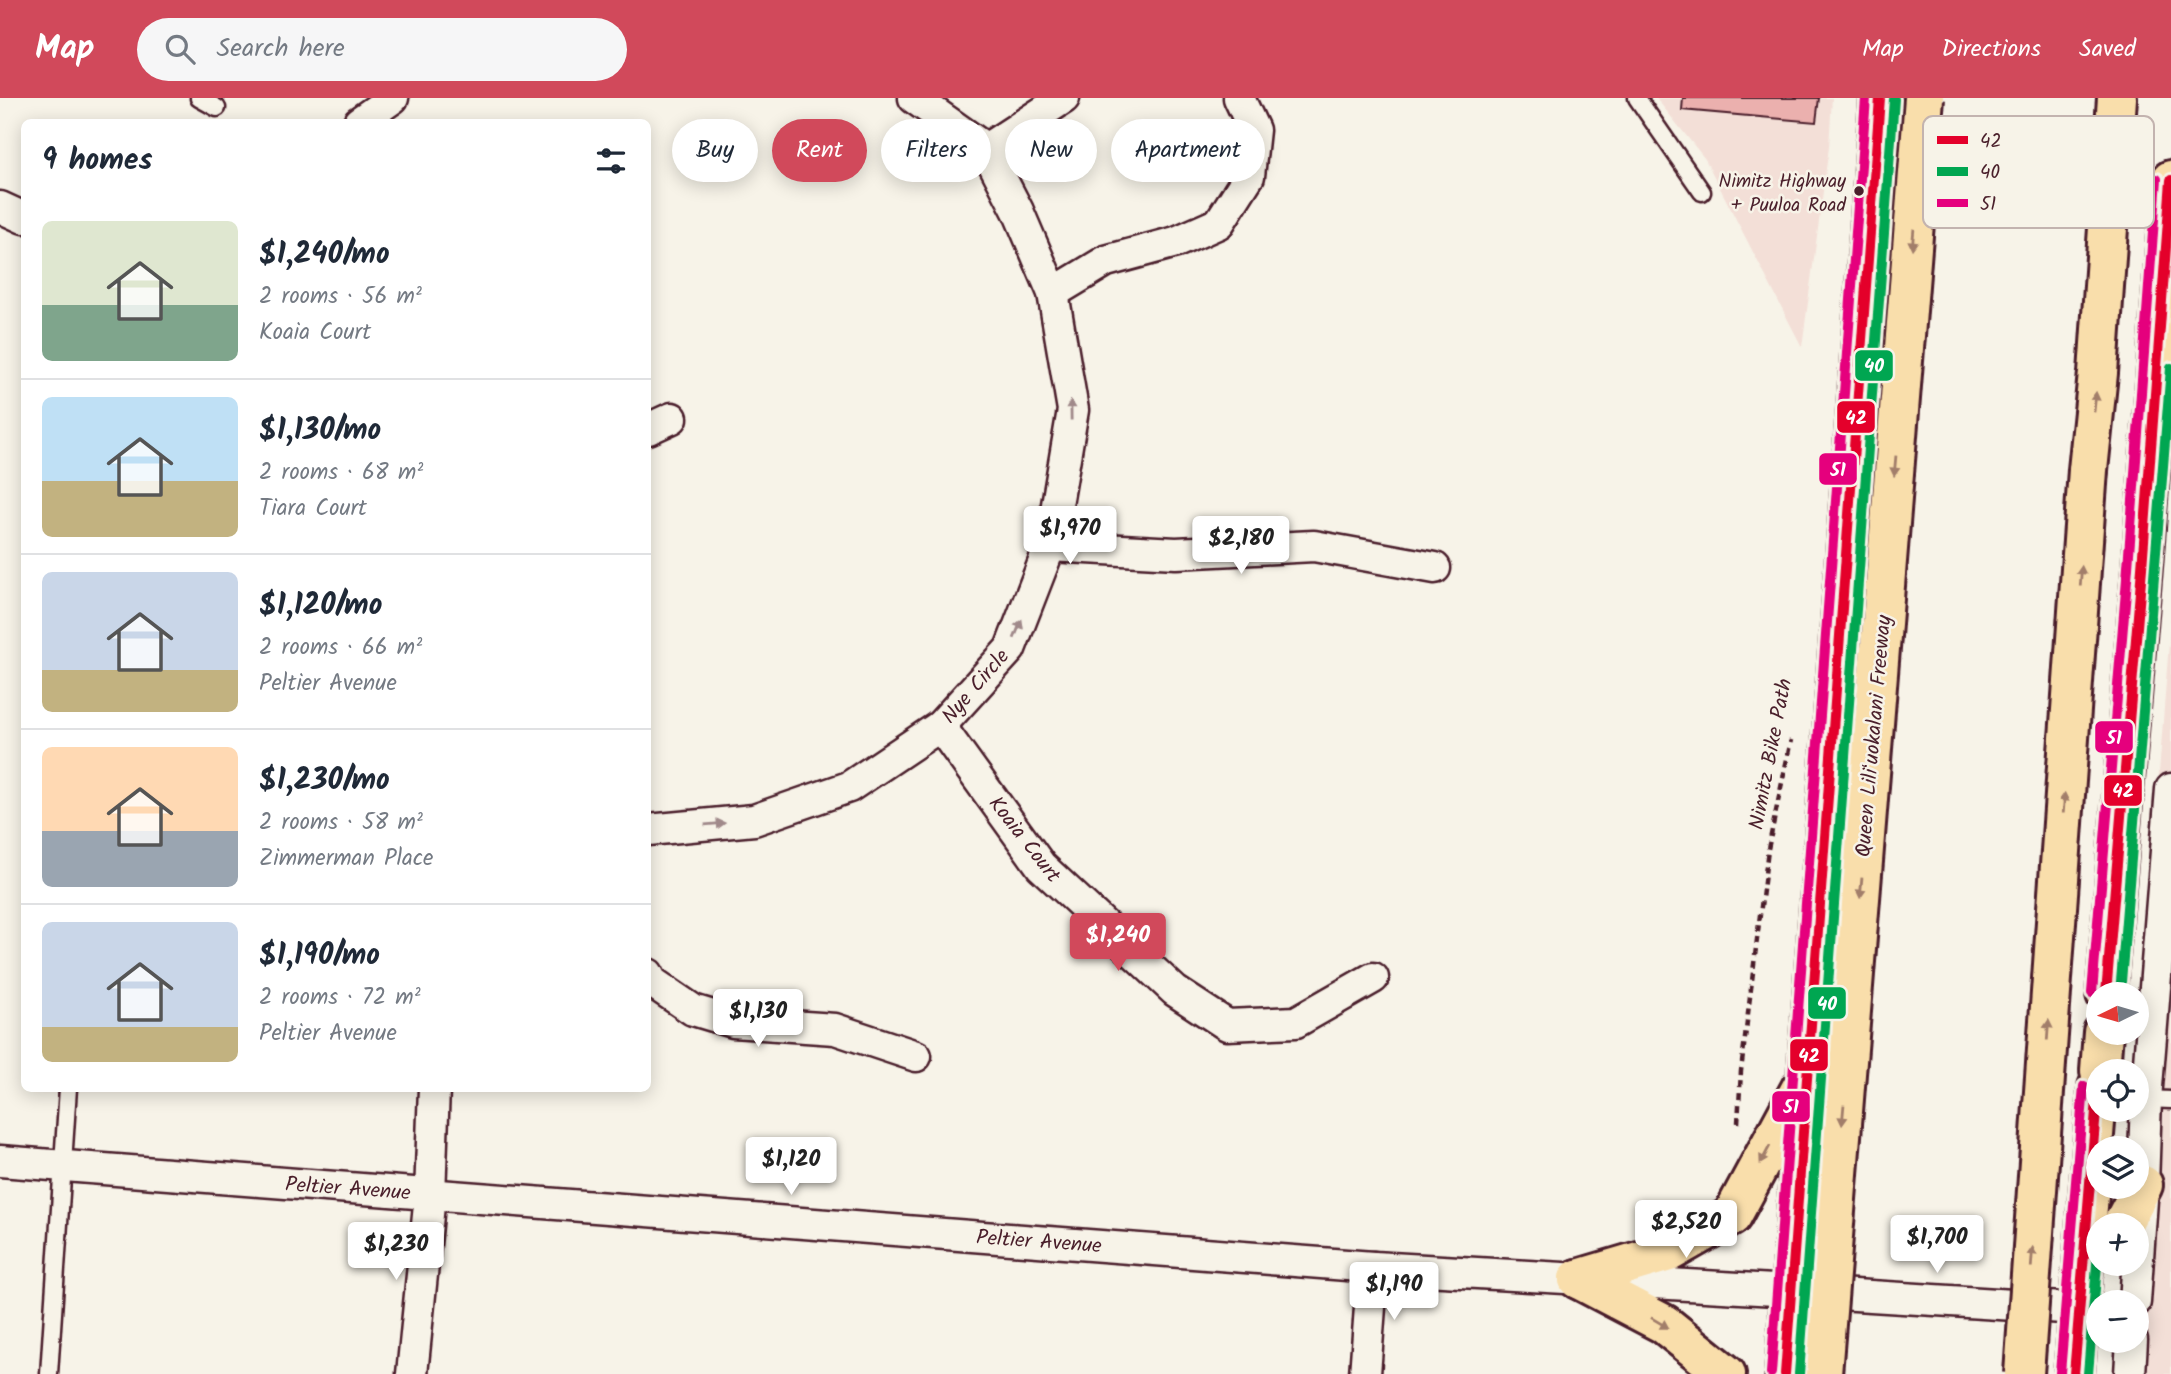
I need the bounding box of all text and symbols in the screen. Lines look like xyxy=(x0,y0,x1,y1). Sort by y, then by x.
search box xyxy=(137,18,627,81)
text: Map xyxy=(35,23,95,76)
text: Search here xyxy=(217,28,345,70)
icon: search xyxy=(161,30,199,68)
text: Map xyxy=(1862,30,1904,69)
text: Directions xyxy=(1942,30,2041,69)
text: Saved xyxy=(2079,30,2136,69)
legend xyxy=(1923,116,2154,228)
chip: Buy xyxy=(672,119,758,182)
chip: Rent xyxy=(772,119,867,182)
chip: Filters xyxy=(881,119,991,182)
chip: New xyxy=(1005,119,1097,182)
chip: Apartment xyxy=(1111,119,1265,182)
text: 42 xyxy=(1980,127,2002,157)
text: 9 homes xyxy=(42,137,153,185)
icon: filters xyxy=(592,142,630,180)
text: 40 xyxy=(1980,158,2000,188)
place label: Nimitz Highway + Puuloa Road xyxy=(1719,167,1847,221)
marker: Nimitz Highway + Puuloa Road xyxy=(1852,184,1866,198)
text: 51 xyxy=(1980,190,1996,220)
one-way arrow xyxy=(1907,229,1918,251)
text: $1,240/mo xyxy=(259,231,390,279)
icon: home xyxy=(98,249,182,333)
text: 2 rooms · 56 m² xyxy=(259,279,422,315)
text: Koaia Court xyxy=(259,315,371,351)
line badge: 40 xyxy=(1854,349,1894,382)
text: 40 xyxy=(1864,352,1884,382)
one-way arrow xyxy=(2090,391,2101,413)
one-way arrow xyxy=(1065,399,1077,421)
line badge: 42 xyxy=(1836,400,1876,434)
text: 42 xyxy=(1845,404,1867,434)
text: $1,130/mo xyxy=(259,407,381,455)
icon: home xyxy=(98,425,182,509)
line badge: 51 xyxy=(1818,452,1858,486)
text: 2 rooms · 68 m² xyxy=(259,455,423,491)
one-way arrow xyxy=(1889,455,1900,477)
text: 51 xyxy=(1829,456,1846,486)
text: Tiara Court xyxy=(259,491,367,527)
pin: $1,970 xyxy=(1013,506,1127,566)
text: $1,970 xyxy=(1040,511,1100,547)
pin: $2,180 xyxy=(1184,517,1298,576)
text: $2,180 xyxy=(1208,521,1274,557)
one-way arrow xyxy=(2075,565,2086,587)
text: $1,120/mo xyxy=(259,582,382,630)
icon: home xyxy=(98,600,182,684)
street label: Queen Liliʻuokalani Freeway xyxy=(1847,614,1902,859)
one-way arrow xyxy=(1012,618,1023,639)
text: 2 rooms · 66 m² xyxy=(259,630,422,666)
street label: Nye Circle xyxy=(934,642,1019,732)
text: Peltier Avenue xyxy=(259,666,397,702)
street label: Nimitz Bike Path xyxy=(1741,676,1802,833)
line badge: 51 xyxy=(2094,720,2134,754)
text: 51 xyxy=(2105,724,2122,754)
text: $1,230/mo xyxy=(259,757,390,805)
line badge: 42 xyxy=(2103,774,2143,807)
icon: home xyxy=(98,775,182,859)
text: 42 xyxy=(2112,777,2134,807)
street label: Koaia Court xyxy=(979,789,1069,891)
one-way arrow xyxy=(2059,792,2070,814)
text: 2 rooms · 58 m² xyxy=(259,805,423,841)
one-way arrow xyxy=(705,818,727,829)
text: Zimmerman Place xyxy=(259,841,433,877)
one-way arrow xyxy=(1855,877,1866,899)
pin: $1,240 xyxy=(1061,914,1175,973)
text: $1,240 xyxy=(1086,918,1150,954)
text: $1,190/mo xyxy=(259,932,380,980)
icon: home xyxy=(98,950,182,1034)
text: 2 rooms · 72 m² xyxy=(259,980,421,1016)
north arrow xyxy=(2086,982,2149,1045)
map controls xyxy=(2086,982,2149,1353)
line badge: 40 xyxy=(1807,986,1847,1020)
pin: $1,130 xyxy=(701,990,815,1049)
text: 40 xyxy=(1817,990,1837,1020)
text: $1,130 xyxy=(729,994,787,1030)
text: Peltier Avenue xyxy=(259,1016,397,1052)
one-way arrow xyxy=(2043,1019,2054,1041)
line badge: 42 xyxy=(1789,1038,1829,1072)
text: 42 xyxy=(1798,1042,1820,1072)
button: locate xyxy=(2086,1059,2149,1122)
line badge: 51 xyxy=(1771,1090,1811,1123)
text: 51 xyxy=(1782,1093,1799,1123)
one-way arrow xyxy=(1837,1104,1848,1126)
button: layers xyxy=(2086,1136,2149,1199)
pin: $1,120 xyxy=(734,1138,848,1197)
text: $1,120 xyxy=(762,1142,820,1178)
one-way arrow xyxy=(1759,1146,1771,1166)
street label: Peltier Avenue xyxy=(284,1169,412,1210)
pin: $2,520 xyxy=(1629,1200,1743,1260)
text: $2,520 xyxy=(1651,1205,1721,1241)
button: + xyxy=(2086,1213,2149,1276)
pin: $1,700 xyxy=(1880,1216,1994,1275)
text: $1,700 xyxy=(1906,1220,1968,1256)
pin: $1,230 xyxy=(339,1222,453,1282)
street label: Peltier Avenue xyxy=(975,1222,1103,1263)
text: $1,230 xyxy=(364,1227,428,1263)
one-way arrow xyxy=(2027,1246,2038,1268)
pin: $1,190 xyxy=(1337,1262,1451,1322)
text: $1,190 xyxy=(1366,1267,1422,1303)
button: − xyxy=(2086,1290,2149,1353)
one-way arrow xyxy=(1650,1316,1669,1329)

